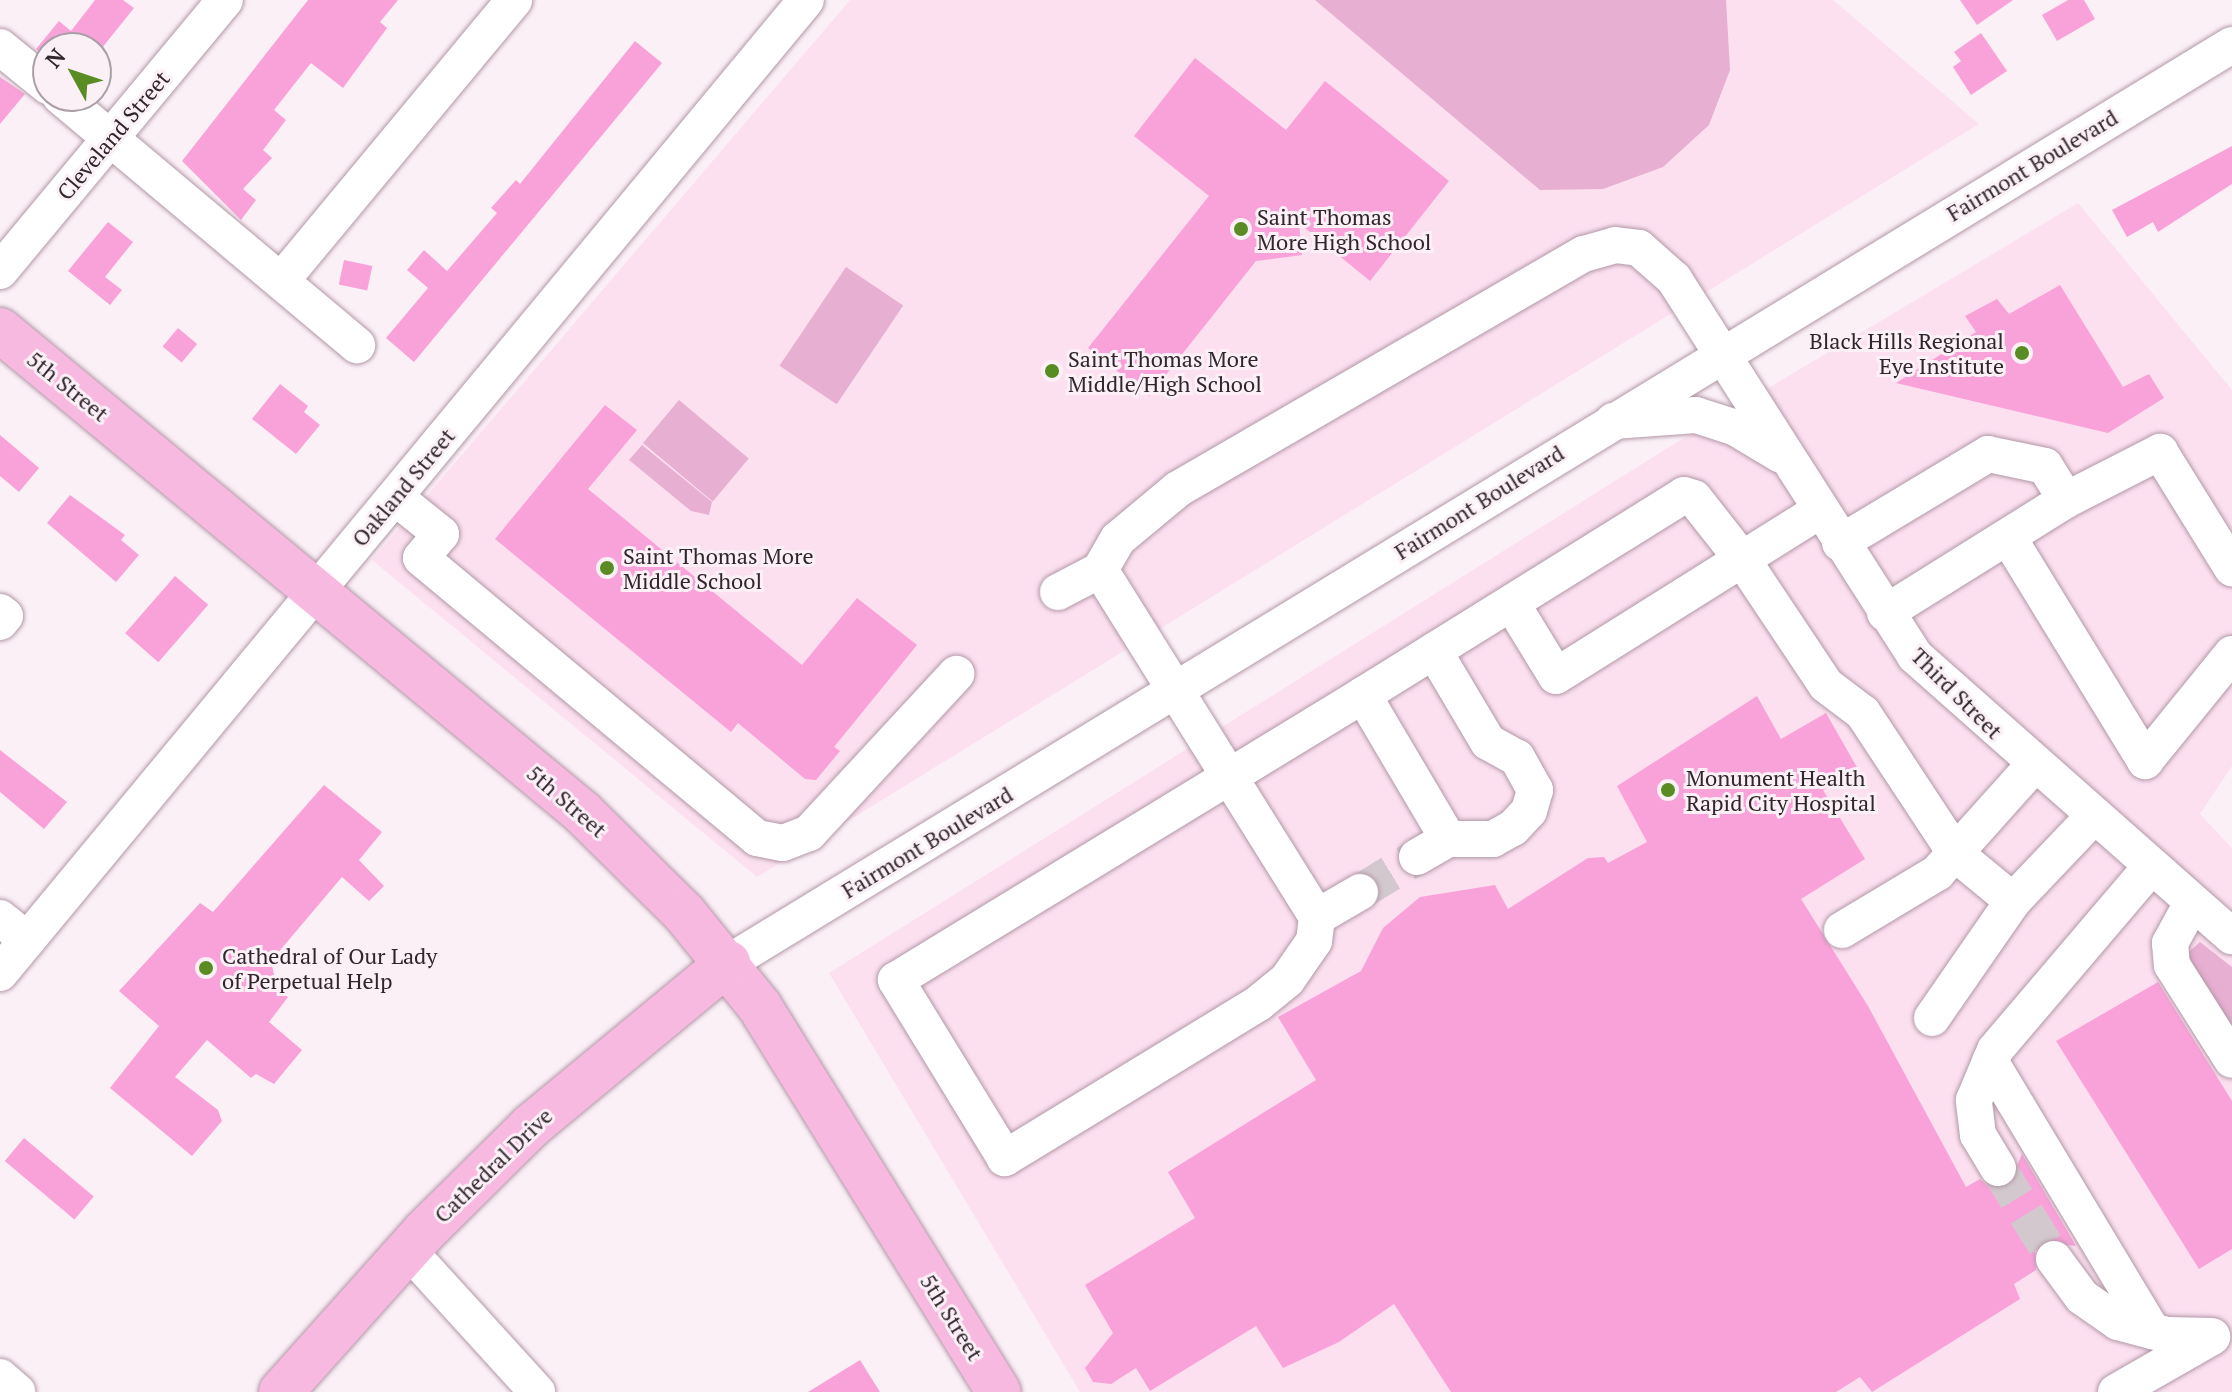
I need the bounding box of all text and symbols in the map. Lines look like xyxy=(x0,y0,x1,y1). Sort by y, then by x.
north arrow xyxy=(32,32,112,112)
text: N xyxy=(38,42,71,73)
street label: Cleveland Street xyxy=(51,65,175,205)
street label: Fairmont Boulevard xyxy=(1942,104,2122,226)
place label: Saint Thomas More High School xyxy=(1257,203,1431,254)
marker: Saint Thomas More High School xyxy=(1232,220,1250,238)
place label: Black Hills Regional Eye Institute xyxy=(1809,327,2004,378)
marker: Black Hills Regional Eye Institute xyxy=(2011,342,2033,364)
street label: 5th Street xyxy=(22,345,114,427)
place label: Saint Thomas More Middle/High School xyxy=(1068,345,1262,396)
marker: Saint Thomas More Middle/High School xyxy=(1043,362,1061,380)
street label: Oakland Street xyxy=(346,423,460,551)
street label: Fairmont Boulevard xyxy=(1390,439,1568,565)
place label: Saint Thomas More Middle School xyxy=(623,542,814,594)
marker: Saint Thomas More Middle School xyxy=(598,559,616,577)
street label: Third Street xyxy=(1906,642,2008,744)
street label: 5th Street xyxy=(522,759,612,843)
place label: Monument Health Rapid City Hospital xyxy=(1686,764,1876,816)
marker: Monument Health Rapid City Hospital xyxy=(1657,779,1679,801)
street label: Fairmont Boulevard xyxy=(837,781,1017,903)
place label: Cathedral of Our Lady of Perpetual Help xyxy=(222,942,437,994)
marker: Cathedral of Our Lady of Perpetual Help xyxy=(197,959,215,977)
street label: Cathedral Drive xyxy=(429,1102,557,1228)
street label: 5th Street xyxy=(915,1269,989,1365)

